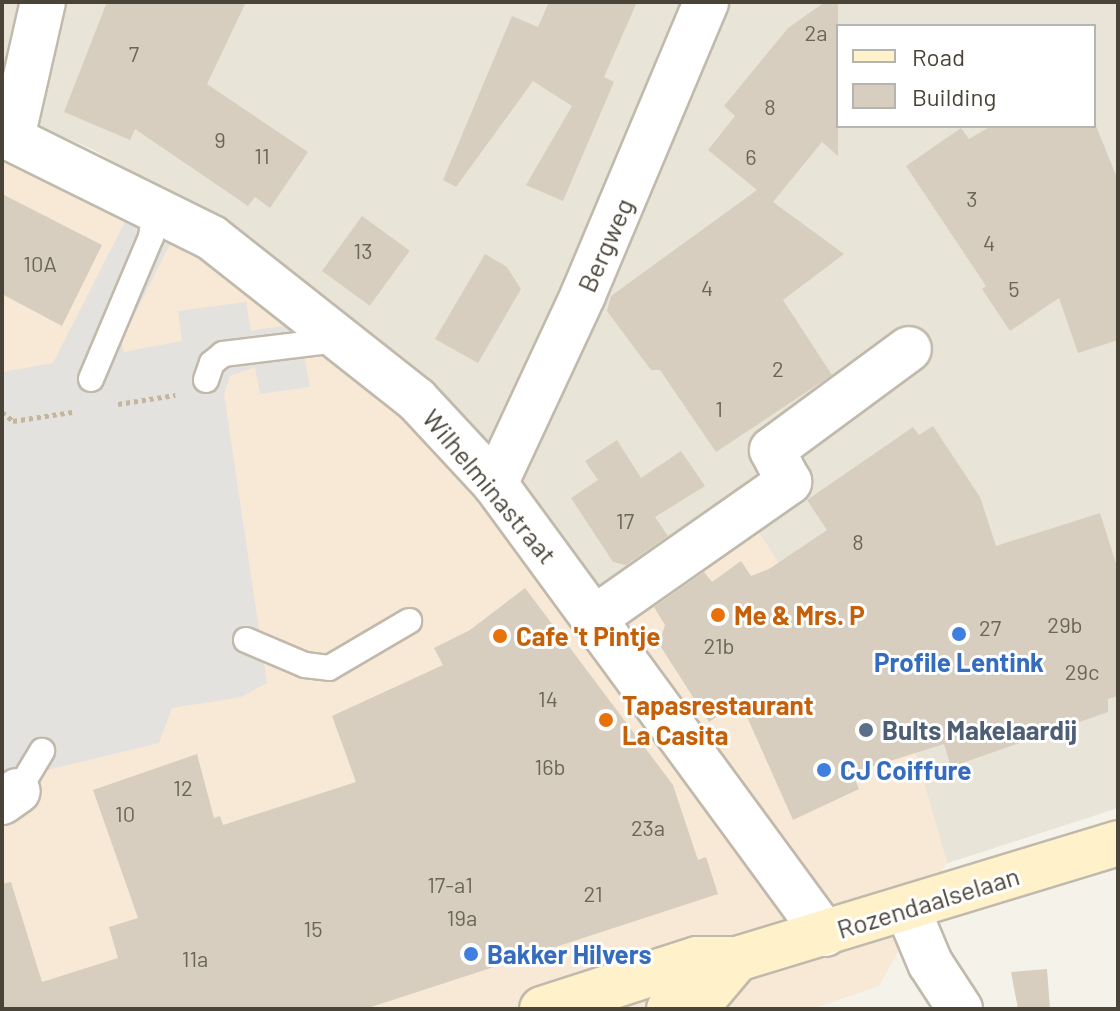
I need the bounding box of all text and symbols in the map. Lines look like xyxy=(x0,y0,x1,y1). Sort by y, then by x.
house number: 2a xyxy=(804,20,828,46)
legend xyxy=(836,24,1096,128)
house number: 7 xyxy=(129,41,139,67)
text: Road xyxy=(912,42,965,71)
text: Building xyxy=(912,82,996,111)
house number: 8 xyxy=(764,94,776,120)
house number: 9 xyxy=(214,127,226,153)
house number: 11 xyxy=(254,143,270,169)
house number: 6 xyxy=(745,144,757,170)
house number: 3 xyxy=(966,186,978,212)
street label: Bergweg xyxy=(571,193,639,297)
house number: 4 xyxy=(983,230,995,256)
house number: 13 xyxy=(353,238,373,264)
house number: 10A xyxy=(23,251,57,277)
house number: 4 xyxy=(701,275,713,301)
house number: 5 xyxy=(1008,276,1020,302)
house number: 2 xyxy=(772,356,784,382)
house number: 1 xyxy=(715,396,723,422)
street label: Wilhelminastraat xyxy=(416,402,564,570)
house number: 17 xyxy=(616,508,634,534)
house number: 8 xyxy=(852,529,864,555)
place label: Me & Mrs. P xyxy=(734,599,865,631)
marker: Me & Mrs. P xyxy=(709,606,727,624)
house number: 29b xyxy=(1047,612,1083,638)
house number: 27 xyxy=(979,615,1001,641)
place label: Cafe 't Pintje xyxy=(516,620,660,652)
marker: Profile Lentink xyxy=(950,625,968,643)
marker: Cafe 't Pintje xyxy=(491,627,509,645)
house number: 21b xyxy=(703,633,735,659)
place label: Profile Lentink xyxy=(874,646,1044,678)
house number: 29c xyxy=(1065,659,1099,685)
house number: 14 xyxy=(538,686,558,712)
place label: Tapasrestaurant La Casita xyxy=(622,689,814,750)
marker: Tapasrestaurant La Casita xyxy=(597,711,615,729)
place label: Bults Makelaardij xyxy=(882,714,1077,746)
marker: Bults Makelaardij xyxy=(857,721,875,739)
house number: 16b xyxy=(534,754,566,780)
place label: CJ Coiffure xyxy=(840,754,971,786)
marker: CJ Coiffure xyxy=(815,761,833,779)
house number: 12 xyxy=(173,775,193,801)
house number: 10 xyxy=(115,801,135,827)
house number: 23a xyxy=(631,815,665,841)
street label: Rozendaalselaan xyxy=(833,859,1023,945)
house number: 17-a1 xyxy=(427,872,473,898)
house number: 21 xyxy=(583,881,603,907)
house number: 19a xyxy=(447,905,477,931)
house number: 15 xyxy=(303,916,323,942)
place label: Bakker Hilvers xyxy=(487,938,652,970)
marker: Bakker Hilvers xyxy=(462,945,480,963)
house number: 11a xyxy=(182,946,208,972)

